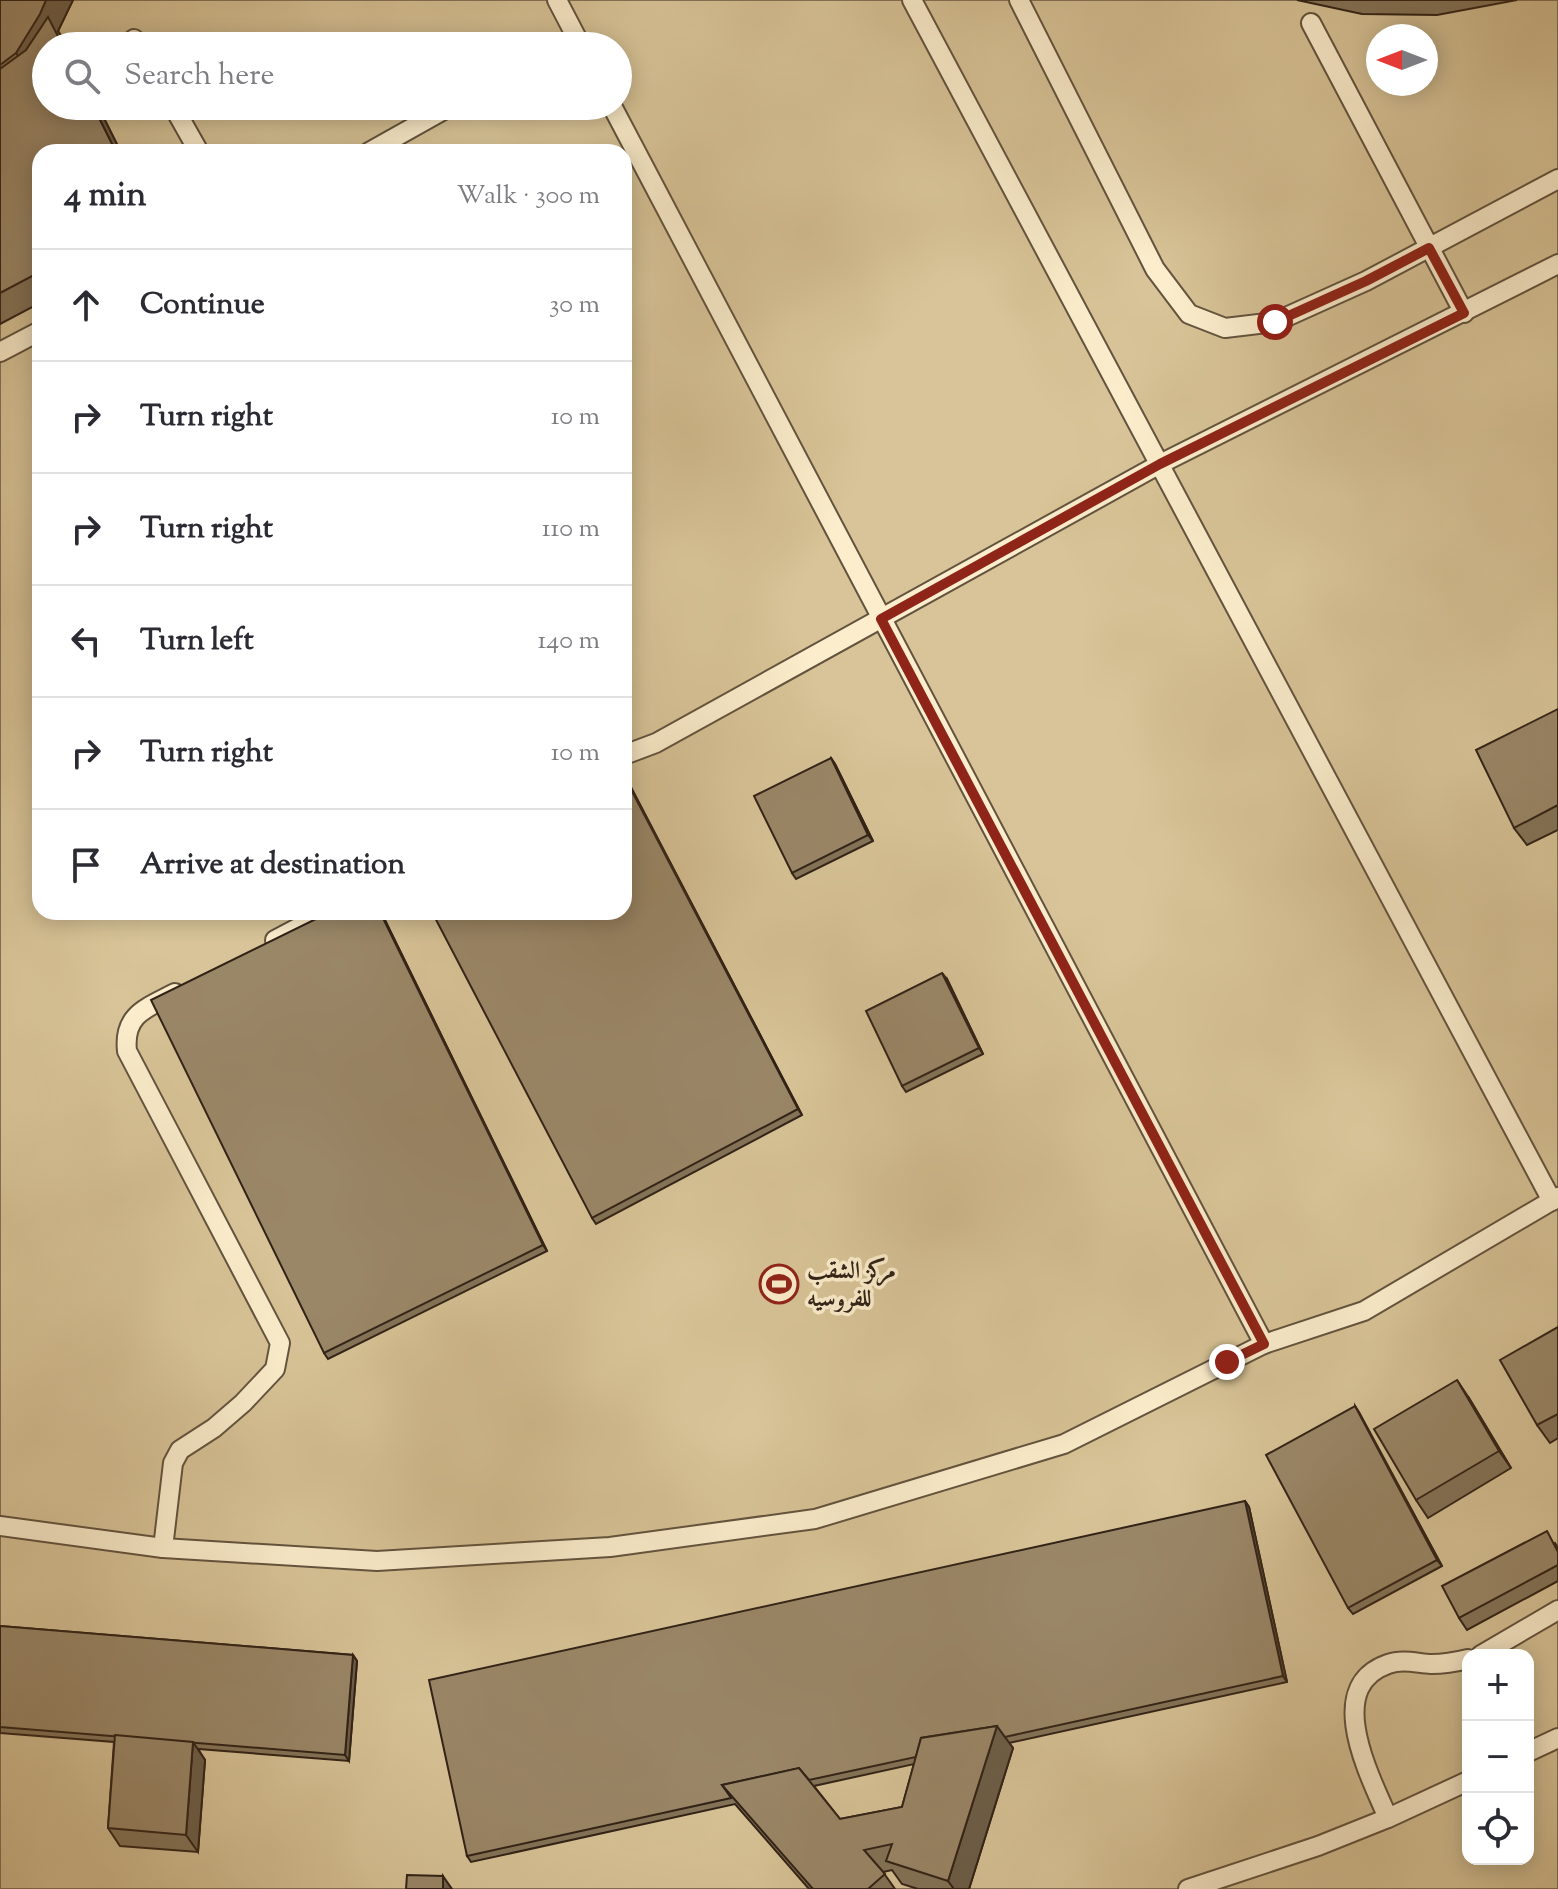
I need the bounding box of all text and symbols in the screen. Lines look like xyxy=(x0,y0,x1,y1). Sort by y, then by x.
north arrow xyxy=(1366,24,1438,96)
search box xyxy=(32,32,632,120)
icon: search xyxy=(60,54,104,98)
text: Search here xyxy=(124,55,274,98)
text: 4 min xyxy=(64,172,146,221)
text: Walk · 300 m xyxy=(457,178,600,215)
icon: ahead xyxy=(64,283,108,327)
text: Continue xyxy=(140,284,265,327)
text: 30 m xyxy=(549,287,600,324)
route start xyxy=(1257,304,1293,340)
icon: right xyxy=(64,395,108,439)
text: Turn right xyxy=(140,396,273,439)
text: 10 m xyxy=(551,399,600,436)
icon: right xyxy=(64,507,108,551)
text: Turn right xyxy=(140,508,273,551)
text: 110 m xyxy=(542,511,600,548)
icon: left xyxy=(64,619,108,663)
text: Turn left xyxy=(140,620,254,663)
text: 140 m xyxy=(537,623,600,660)
icon: right xyxy=(64,731,108,775)
text: Turn right xyxy=(140,732,273,775)
text: 10 m xyxy=(551,735,600,772)
icon: arrive xyxy=(64,843,108,887)
text: Arrive at destination xyxy=(140,844,405,887)
place label: مركز الشقب للفروسيه xyxy=(807,1255,896,1317)
sports icon: مركز الشقب للفروسيه xyxy=(758,1263,800,1305)
route end xyxy=(1209,1344,1245,1380)
map controls xyxy=(1462,1649,1534,1865)
button: + xyxy=(1462,1649,1534,1721)
button: − xyxy=(1462,1721,1534,1793)
button: locate xyxy=(1462,1793,1534,1865)

